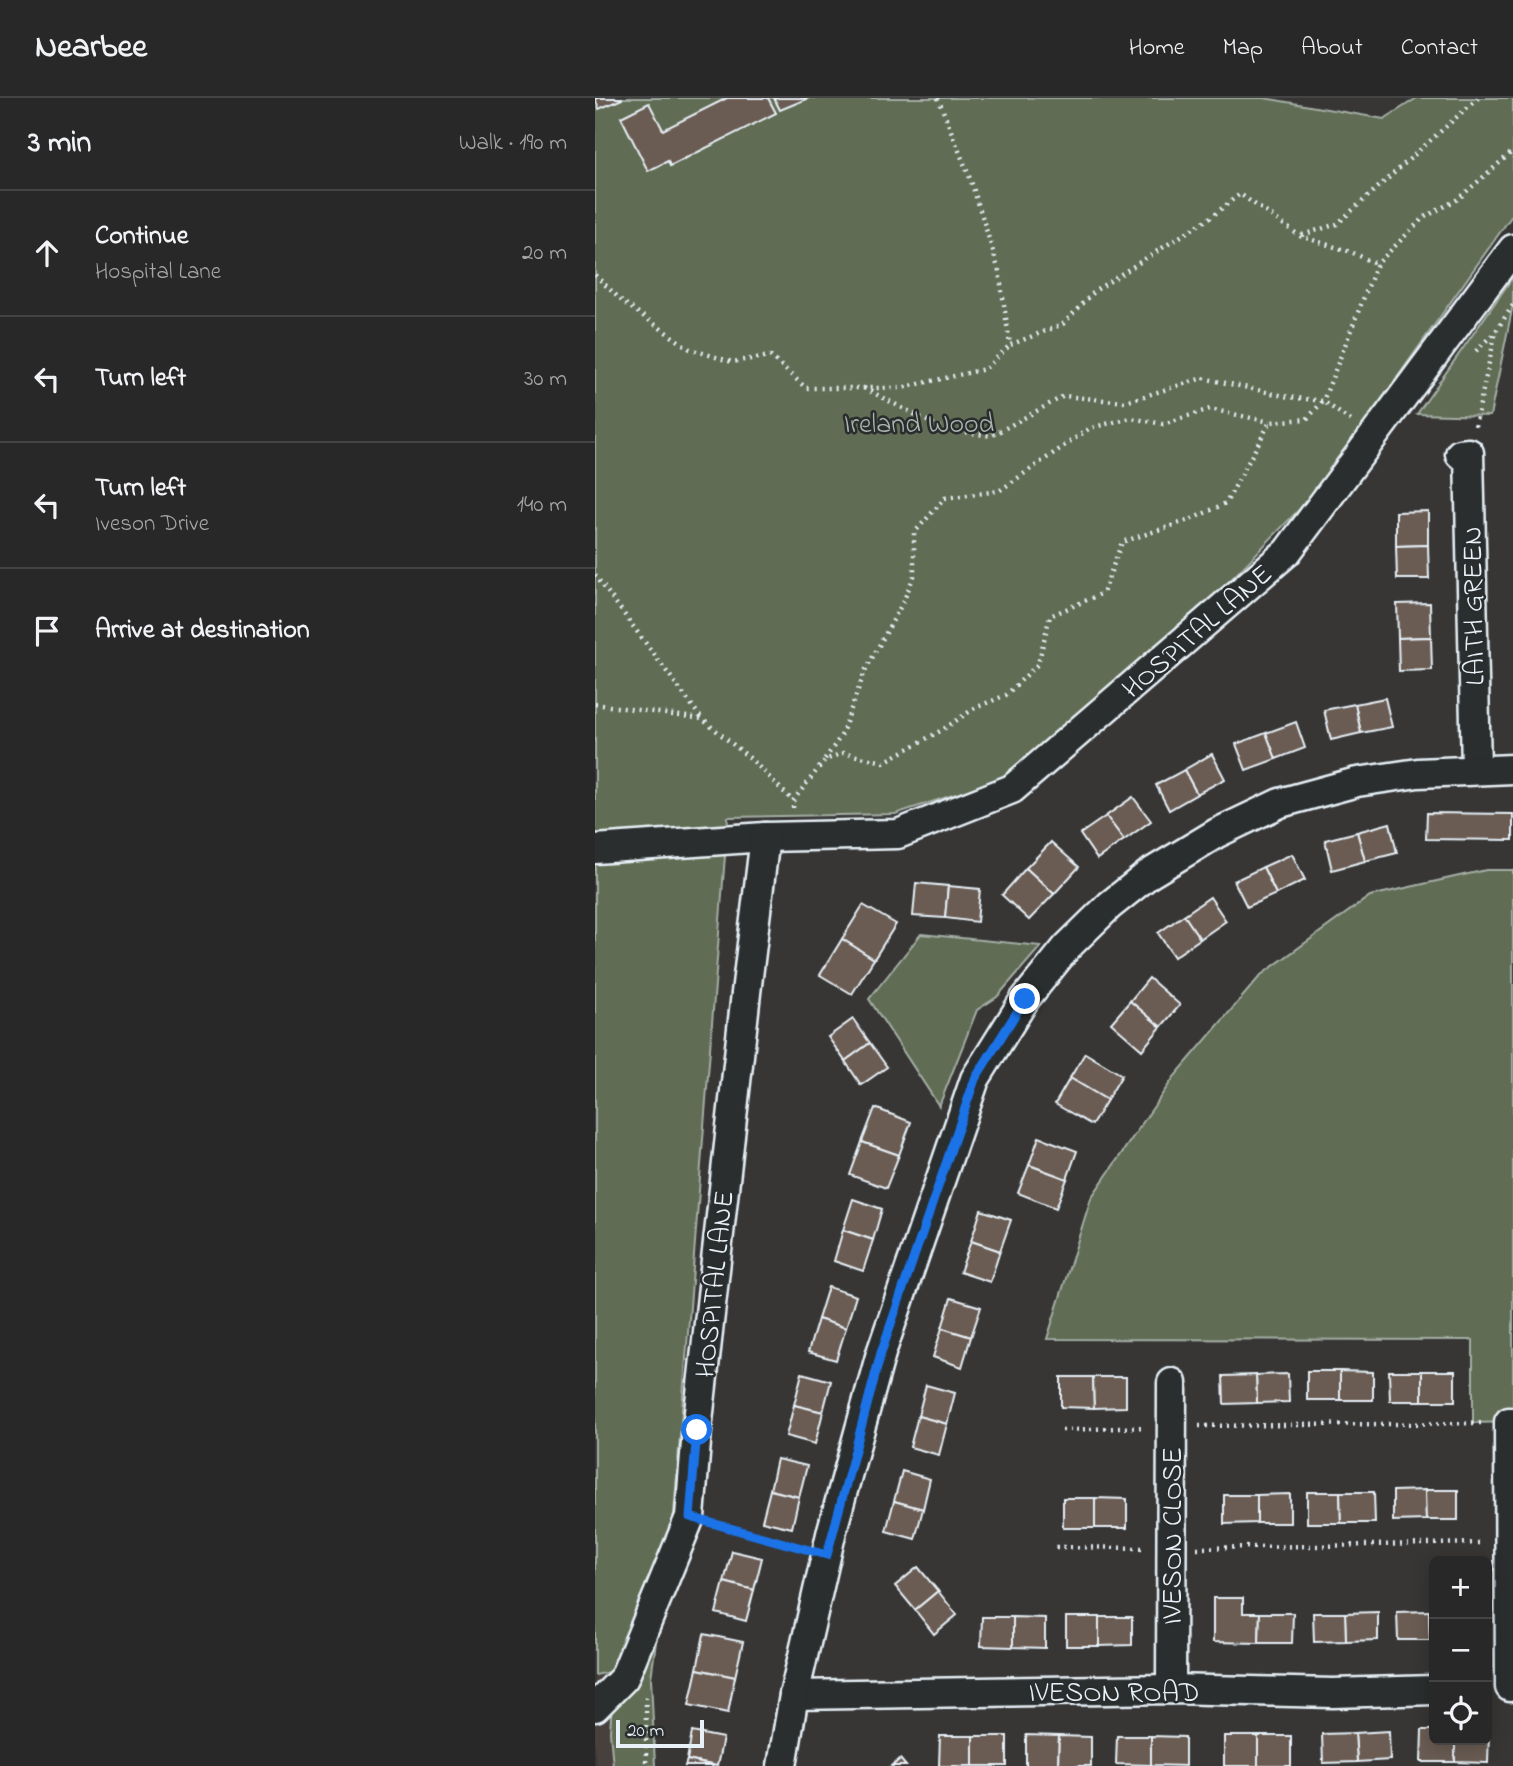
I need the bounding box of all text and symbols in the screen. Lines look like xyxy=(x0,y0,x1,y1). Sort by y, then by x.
text: Nearbee xyxy=(35,24,147,72)
text: Home xyxy=(1129,31,1185,66)
text: Map xyxy=(1223,31,1263,66)
text: About xyxy=(1301,31,1363,66)
text: Contact xyxy=(1401,31,1478,66)
text: 3 min xyxy=(28,122,91,166)
text: Walk · 190 m xyxy=(459,127,567,160)
text: Continue xyxy=(95,218,188,256)
icon: ahead xyxy=(28,234,66,272)
text: 20 m xyxy=(522,237,567,270)
text: Hospital Lane xyxy=(95,256,221,289)
icon: left xyxy=(28,360,66,398)
text: Turn left xyxy=(95,360,186,398)
text: 30 m xyxy=(524,363,567,396)
park label: Ireland Wood xyxy=(844,405,995,446)
text: Turn left xyxy=(95,470,186,508)
icon: left xyxy=(28,486,66,524)
text: 140 m xyxy=(517,489,567,522)
text: Iveson Drive xyxy=(95,508,209,541)
street label: LAITH GREEN xyxy=(1454,526,1497,686)
street label: HOSPITAL LANE xyxy=(1114,556,1283,710)
icon: arrive xyxy=(28,612,66,650)
text: Arrive at destination xyxy=(95,612,310,650)
route end xyxy=(1009,983,1040,1014)
street label: HOSPITAL LANE xyxy=(686,1189,747,1380)
route start xyxy=(681,1414,712,1445)
street label: IVESON CLOSE xyxy=(1154,1447,1195,1625)
map controls xyxy=(1429,1556,1492,1745)
button: + xyxy=(1429,1556,1492,1619)
button: − xyxy=(1429,1619,1492,1682)
street label: IVESON ROAD xyxy=(1029,1674,1199,1715)
button: locate xyxy=(1429,1682,1492,1745)
scale bar xyxy=(616,1717,703,1749)
text: 20 m xyxy=(627,1718,664,1745)

